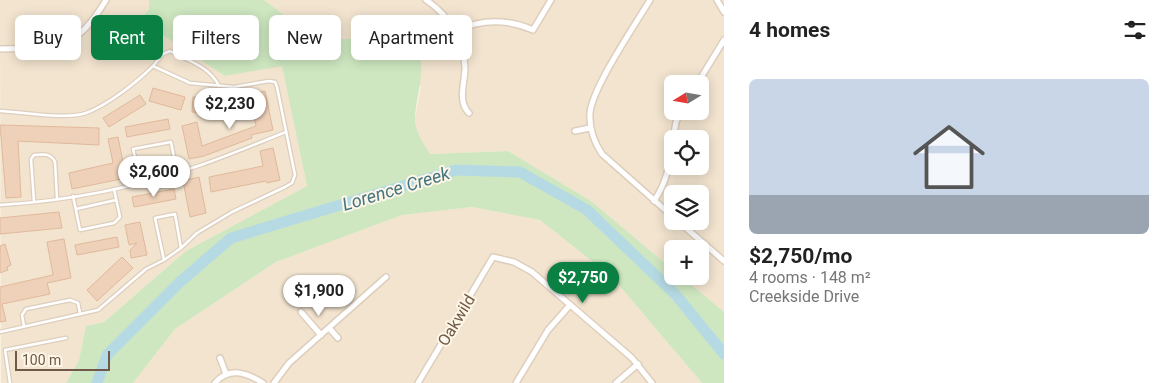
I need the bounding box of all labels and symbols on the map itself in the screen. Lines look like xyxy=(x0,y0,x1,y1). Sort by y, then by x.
north arrow xyxy=(664,75,709,120)
pin: $2,230 xyxy=(189,88,271,130)
pin: $2,600 xyxy=(113,156,195,198)
water label: Lorence Creek xyxy=(340,162,453,215)
pin: $2,750 xyxy=(542,262,624,304)
pin: $1,900 xyxy=(278,274,360,317)
street label: Oakwild xyxy=(434,291,479,349)
scale bar xyxy=(15,348,110,371)

